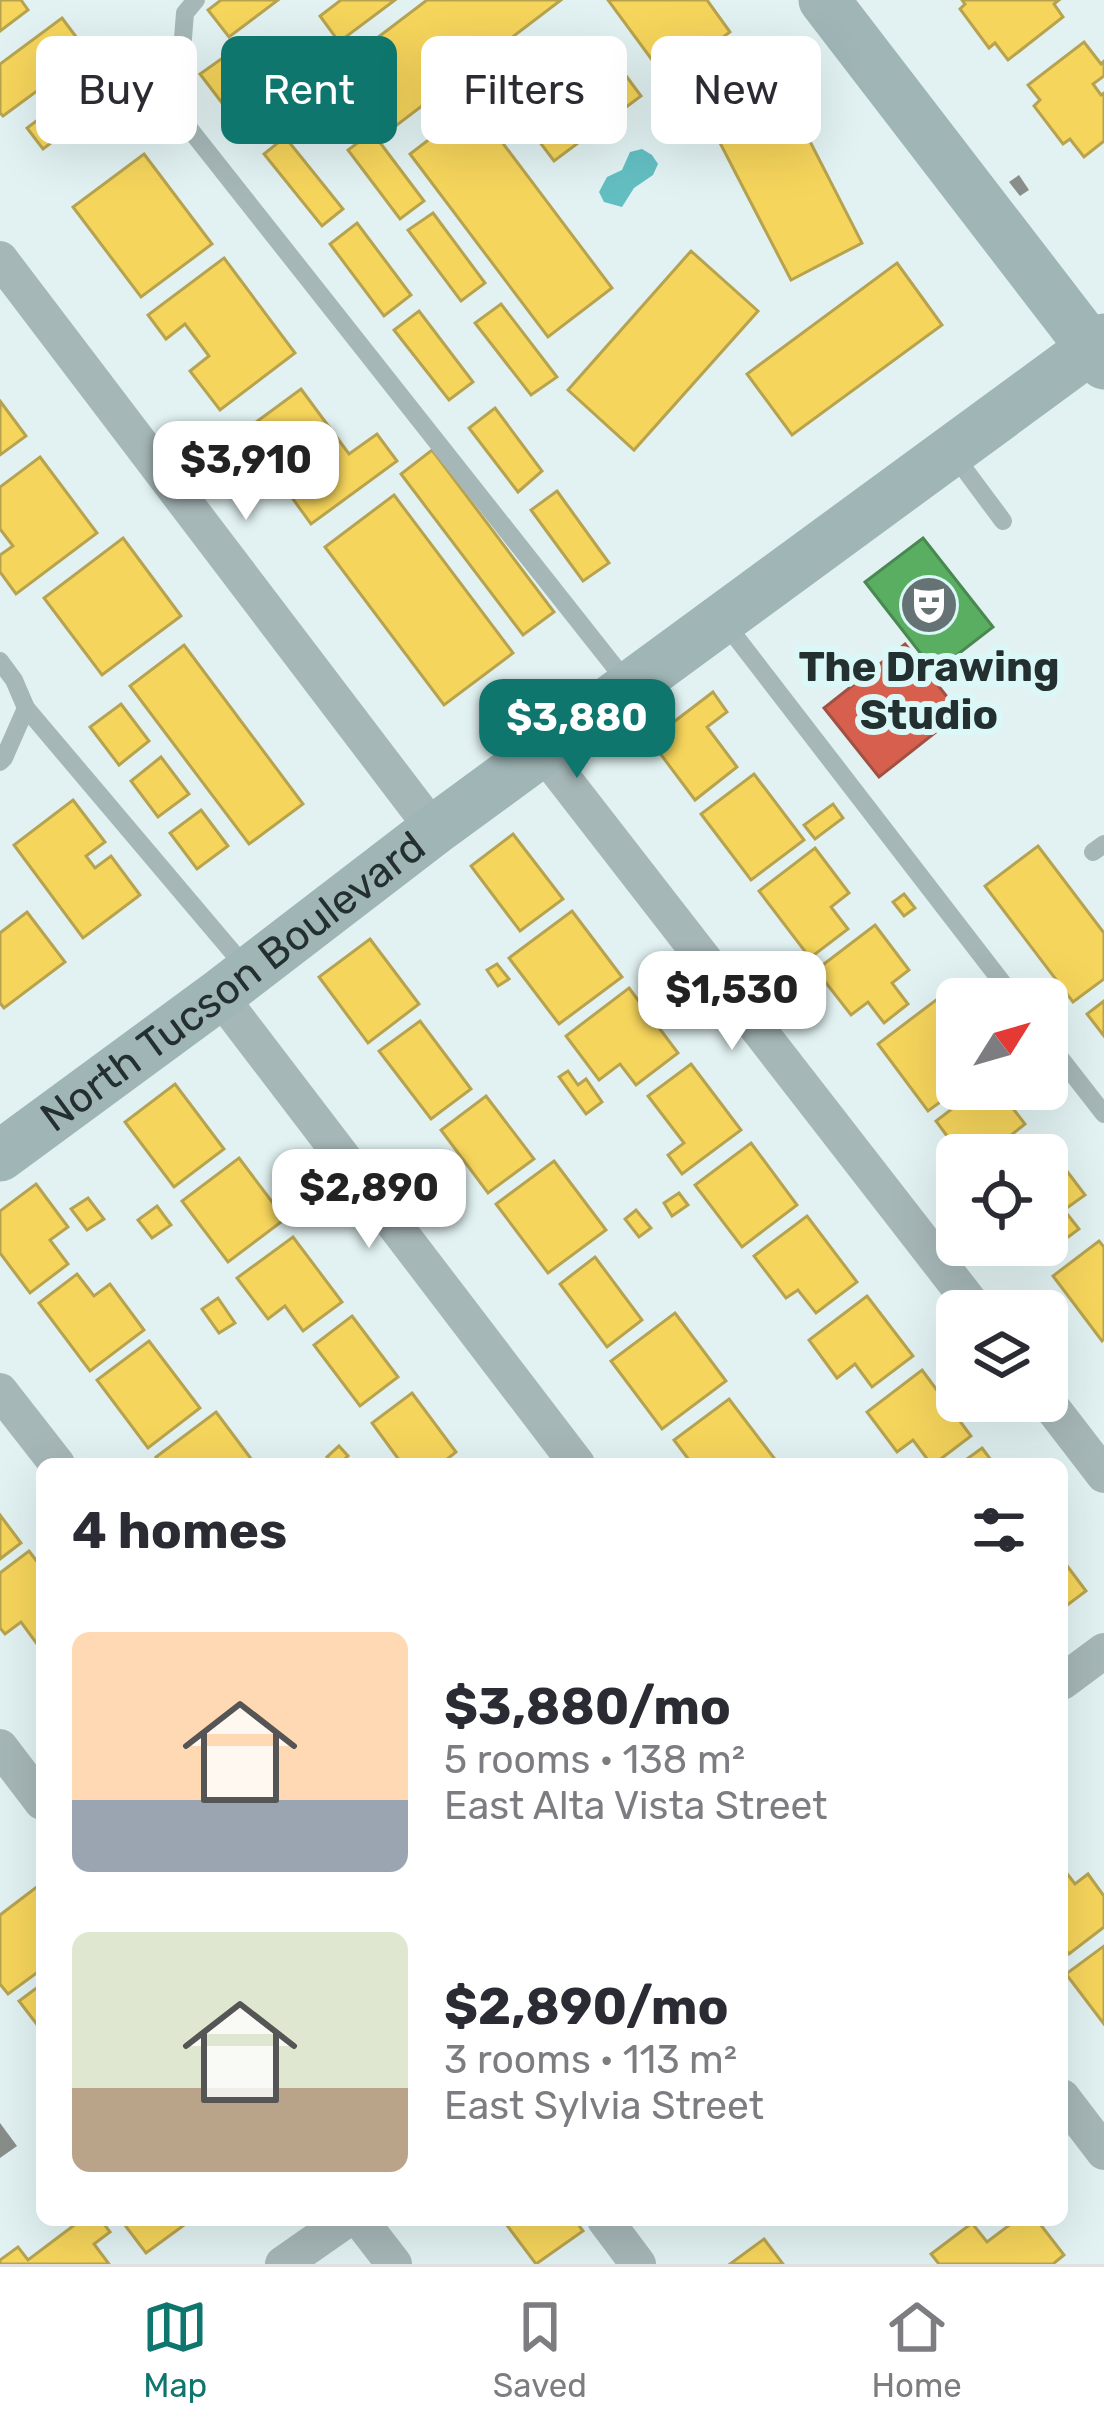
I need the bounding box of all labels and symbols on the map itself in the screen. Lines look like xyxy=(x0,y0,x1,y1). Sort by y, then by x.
pin: $3,910 xyxy=(148,421,344,523)
theatre icon: The Drawing Studio xyxy=(898,574,960,636)
place label: The Drawing Studio xyxy=(798,642,1060,740)
pin: $3,880 xyxy=(479,679,675,781)
street label: North Tucson Boulevard xyxy=(31,821,435,1142)
pin: $1,530 xyxy=(634,951,830,1053)
north arrow xyxy=(936,978,1068,1110)
pin: $2,890 xyxy=(271,1149,467,1251)

